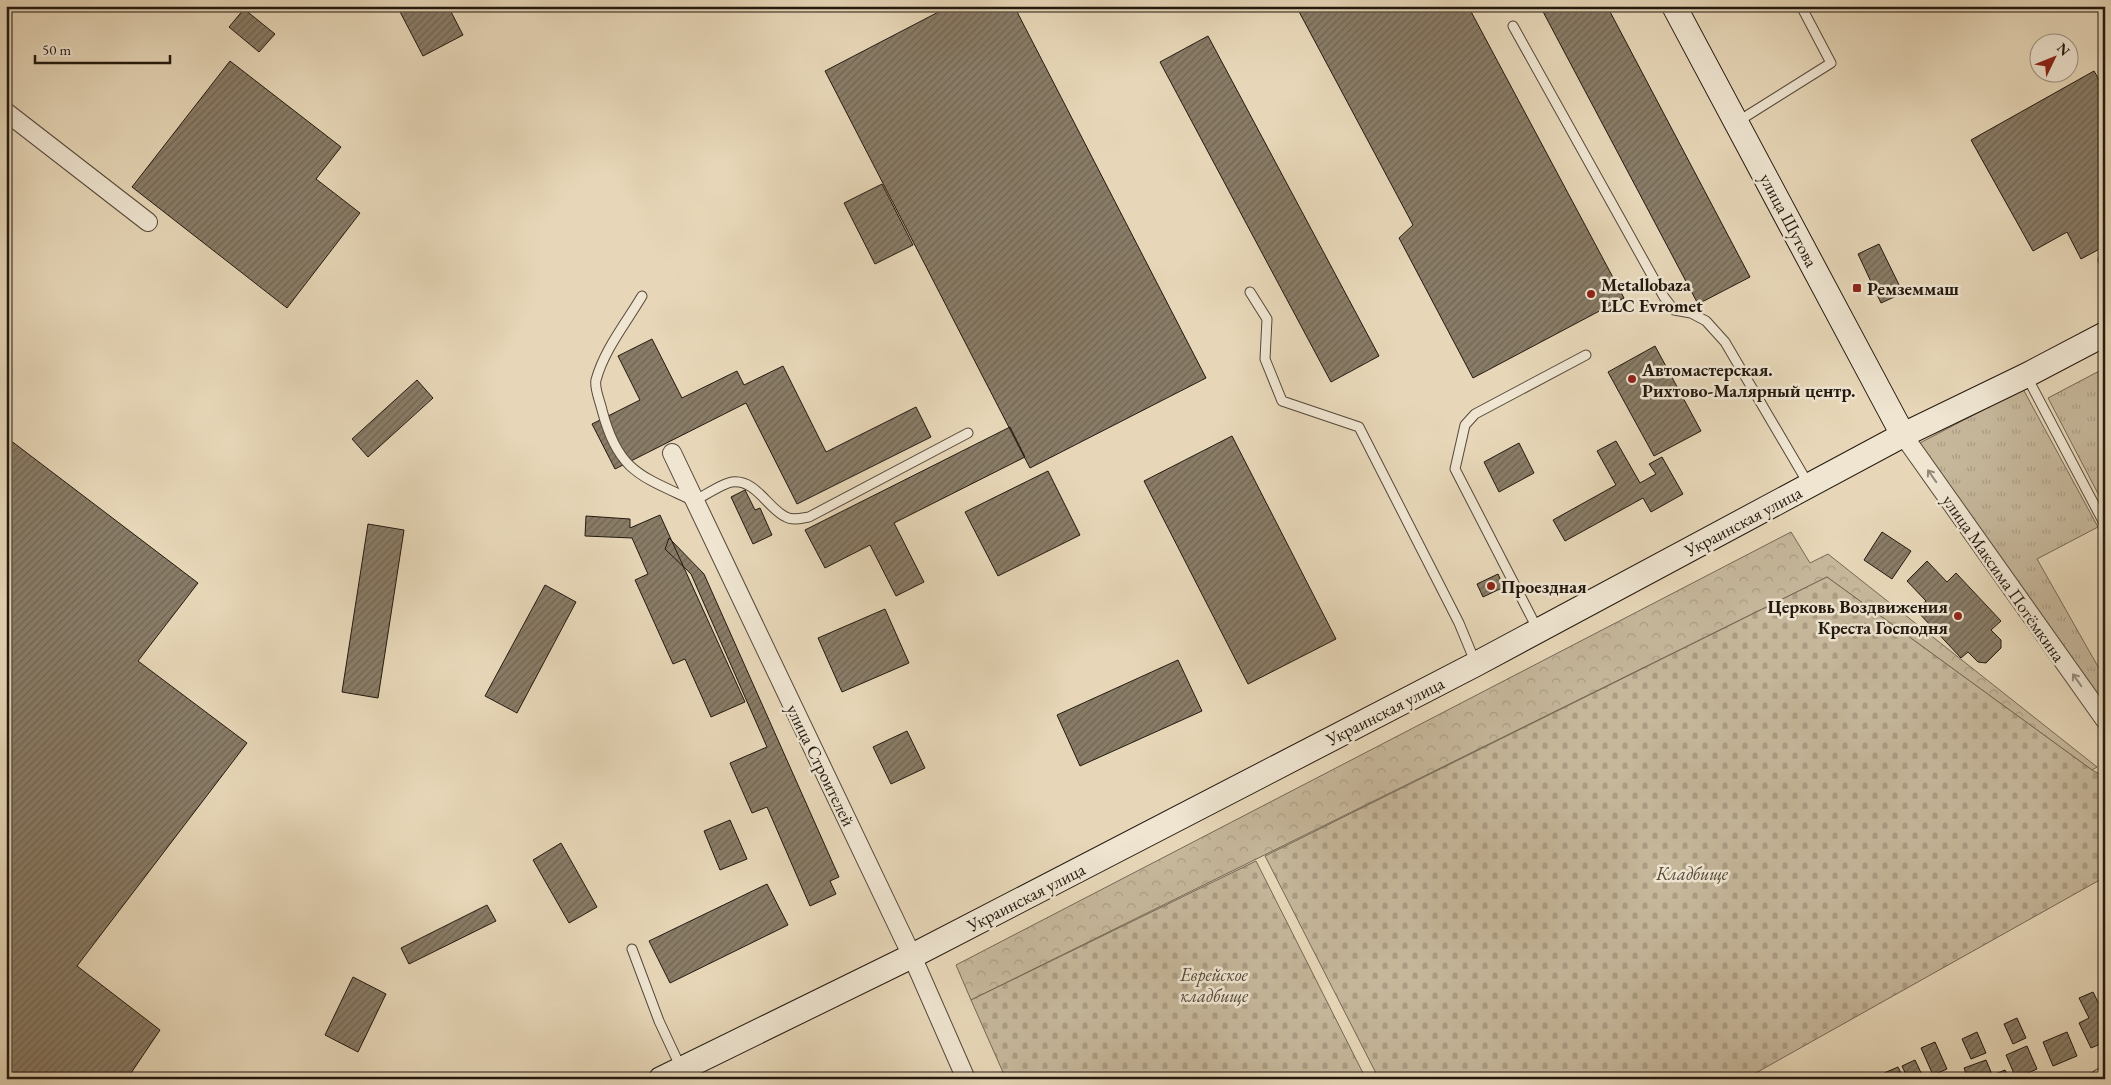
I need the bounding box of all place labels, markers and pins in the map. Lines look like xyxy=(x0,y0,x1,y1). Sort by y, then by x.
place label: Metallobaza LLC Evromet xyxy=(1601,273,1703,317)
place label: Ремземмаш xyxy=(1867,277,1959,300)
marker: Ремземмаш xyxy=(1851,282,1863,294)
marker: Metallobaza LLC Evromet xyxy=(1585,288,1597,300)
place label: Автомастерская. Рихтово-Малярный центр. xyxy=(1641,358,1856,402)
marker: Автомастерская. Рихтово-Малярный центр. xyxy=(1626,373,1638,385)
place label: Проездная xyxy=(1501,575,1587,598)
marker: Проездная xyxy=(1485,580,1497,592)
place label: Церковь Воздвижения Креста Господня xyxy=(1768,595,1948,639)
marker: Церковь Воздвижения Креста Господня xyxy=(1952,610,1964,622)

